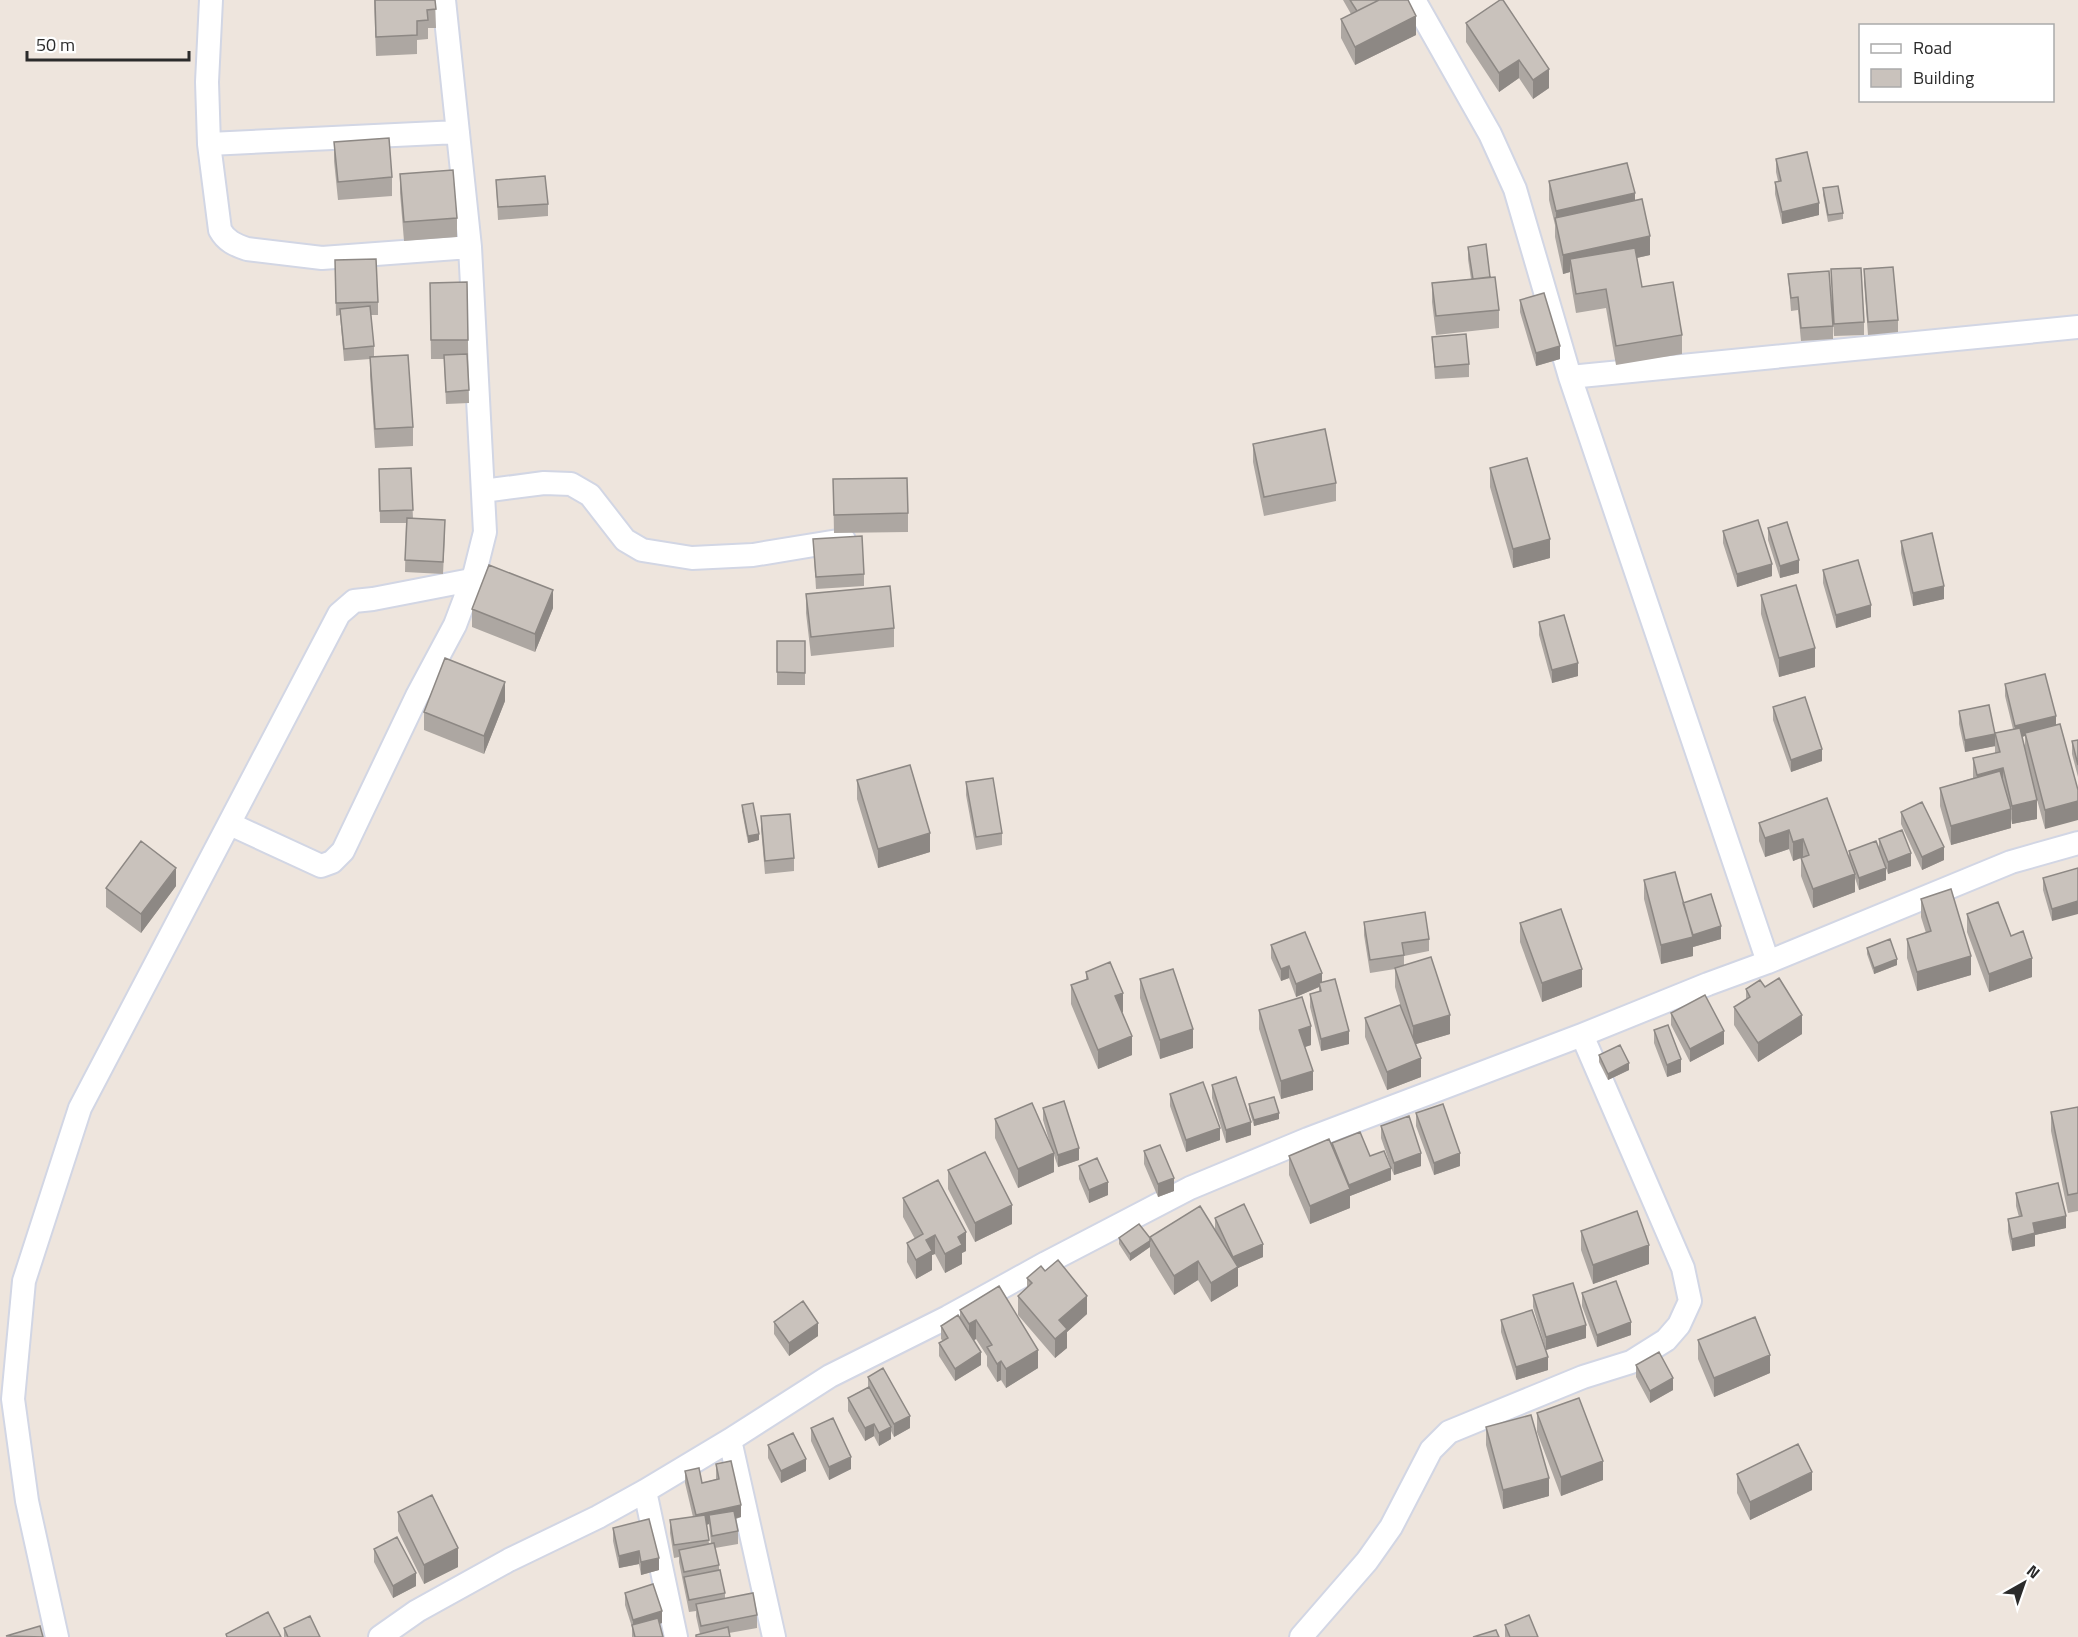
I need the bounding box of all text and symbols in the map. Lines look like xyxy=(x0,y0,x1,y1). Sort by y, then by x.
scale bar xyxy=(27,24,189,62)
legend xyxy=(1859,24,2054,102)
text: 50 m xyxy=(36,31,75,58)
text: Road xyxy=(1913,34,1952,61)
text: Building xyxy=(1913,64,1974,91)
north arrow xyxy=(1994,1553,2054,1613)
text: N xyxy=(2022,1559,2046,1584)

